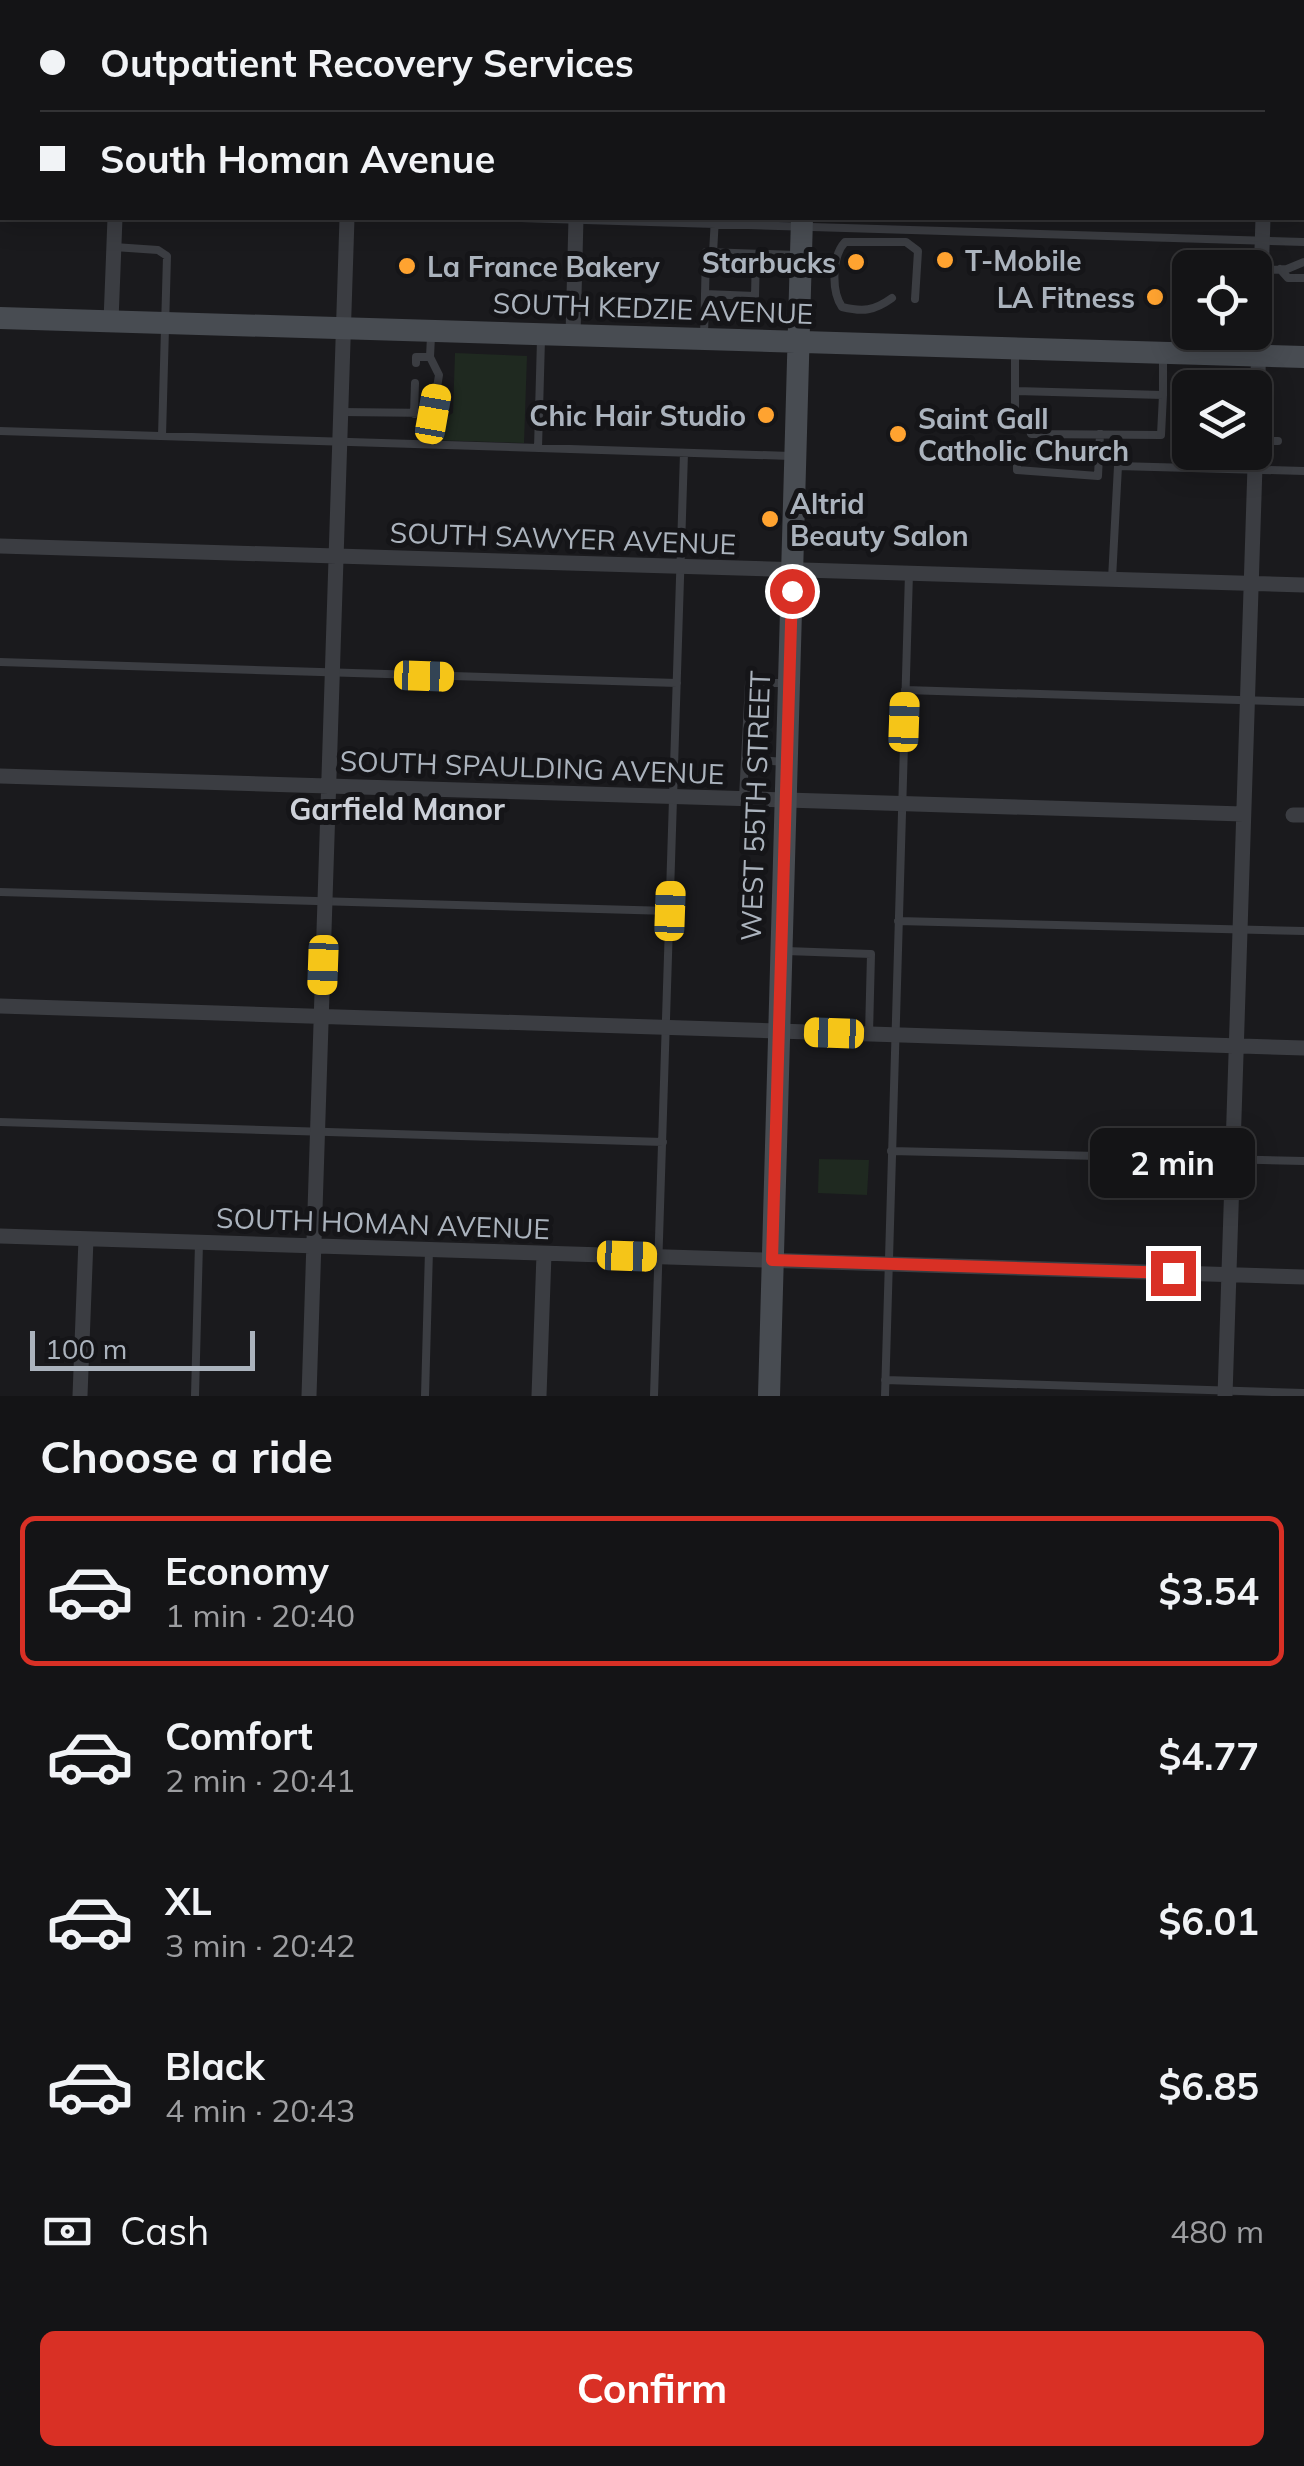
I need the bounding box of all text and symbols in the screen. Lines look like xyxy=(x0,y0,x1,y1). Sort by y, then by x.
text: Outpatient Recovery Services xyxy=(100,39,634,87)
text: South Homan Avenue xyxy=(100,135,495,183)
place label: T-Mobile xyxy=(965,243,1082,278)
place label: Starbucks xyxy=(702,245,836,280)
place label: La France Bakery xyxy=(427,249,660,284)
marker: T-Mobile xyxy=(934,249,956,271)
map controls xyxy=(1172,250,1272,470)
button: locate xyxy=(1172,250,1272,350)
marker: Starbucks xyxy=(845,251,867,273)
marker: La France Bakery xyxy=(396,255,418,277)
place label: LA Fitness xyxy=(997,280,1135,315)
street label: SOUTH KEDZIE AVENUE xyxy=(492,285,814,331)
marker: LA Fitness xyxy=(1144,286,1166,308)
button: layers xyxy=(1172,370,1272,470)
car xyxy=(413,382,453,446)
place label: Chic Hair Studio xyxy=(529,398,746,433)
place label: Saint Gall Catholic Church xyxy=(918,401,1129,468)
marker: Chic Hair Studio xyxy=(755,404,777,426)
marker: Saint Gall Catholic Church xyxy=(887,423,909,445)
place label: Altrid Beauty Salon xyxy=(790,486,969,553)
marker: Altrid Beauty Salon xyxy=(759,508,781,530)
street label: SOUTH SAWYER AVENUE xyxy=(389,514,737,562)
route start xyxy=(770,569,815,614)
car xyxy=(393,660,455,692)
street label: WEST 55TH STREET xyxy=(733,670,777,942)
car xyxy=(888,691,920,753)
street label: SOUTH SPAULDING AVENUE xyxy=(339,743,725,791)
district label: Garfield Manor xyxy=(289,790,505,828)
car xyxy=(654,880,686,942)
car xyxy=(307,934,339,996)
car xyxy=(803,1017,865,1049)
callout: 2 min xyxy=(1090,1128,1256,1198)
text: 2 min xyxy=(1130,1143,1215,1183)
street label: SOUTH HOMAN AVENUE xyxy=(216,1200,550,1246)
car xyxy=(596,1240,658,1272)
route end xyxy=(1151,1251,1196,1296)
scale bar xyxy=(30,1326,255,1370)
text: 100 m xyxy=(45,1331,127,1366)
text: Choose a ride xyxy=(40,1428,333,1484)
icon: car xyxy=(45,1546,135,1636)
text: Economy xyxy=(165,1547,329,1595)
text: $3.54 xyxy=(1158,1567,1259,1615)
text: 1 min · 20:40 xyxy=(165,1595,355,1635)
icon: car xyxy=(45,1711,135,1801)
text: Comfort xyxy=(165,1712,313,1760)
text: $4.77 xyxy=(1158,1732,1259,1780)
text: 2 min · 20:41 xyxy=(165,1760,355,1800)
icon: car xyxy=(45,1876,135,1966)
text: XL xyxy=(165,1877,212,1925)
text: $6.01 xyxy=(1158,1897,1259,1945)
text: 3 min · 20:42 xyxy=(165,1925,355,1965)
icon: car xyxy=(45,2041,135,2131)
text: Black xyxy=(165,2042,265,2090)
text: $6.85 xyxy=(1158,2062,1259,2110)
text: 4 min · 20:43 xyxy=(165,2090,355,2130)
icon: cash xyxy=(40,2204,95,2259)
text: Cash xyxy=(120,2207,209,2255)
text: 480 m xyxy=(1170,2211,1264,2251)
button: Confirm xyxy=(40,2331,1264,2446)

